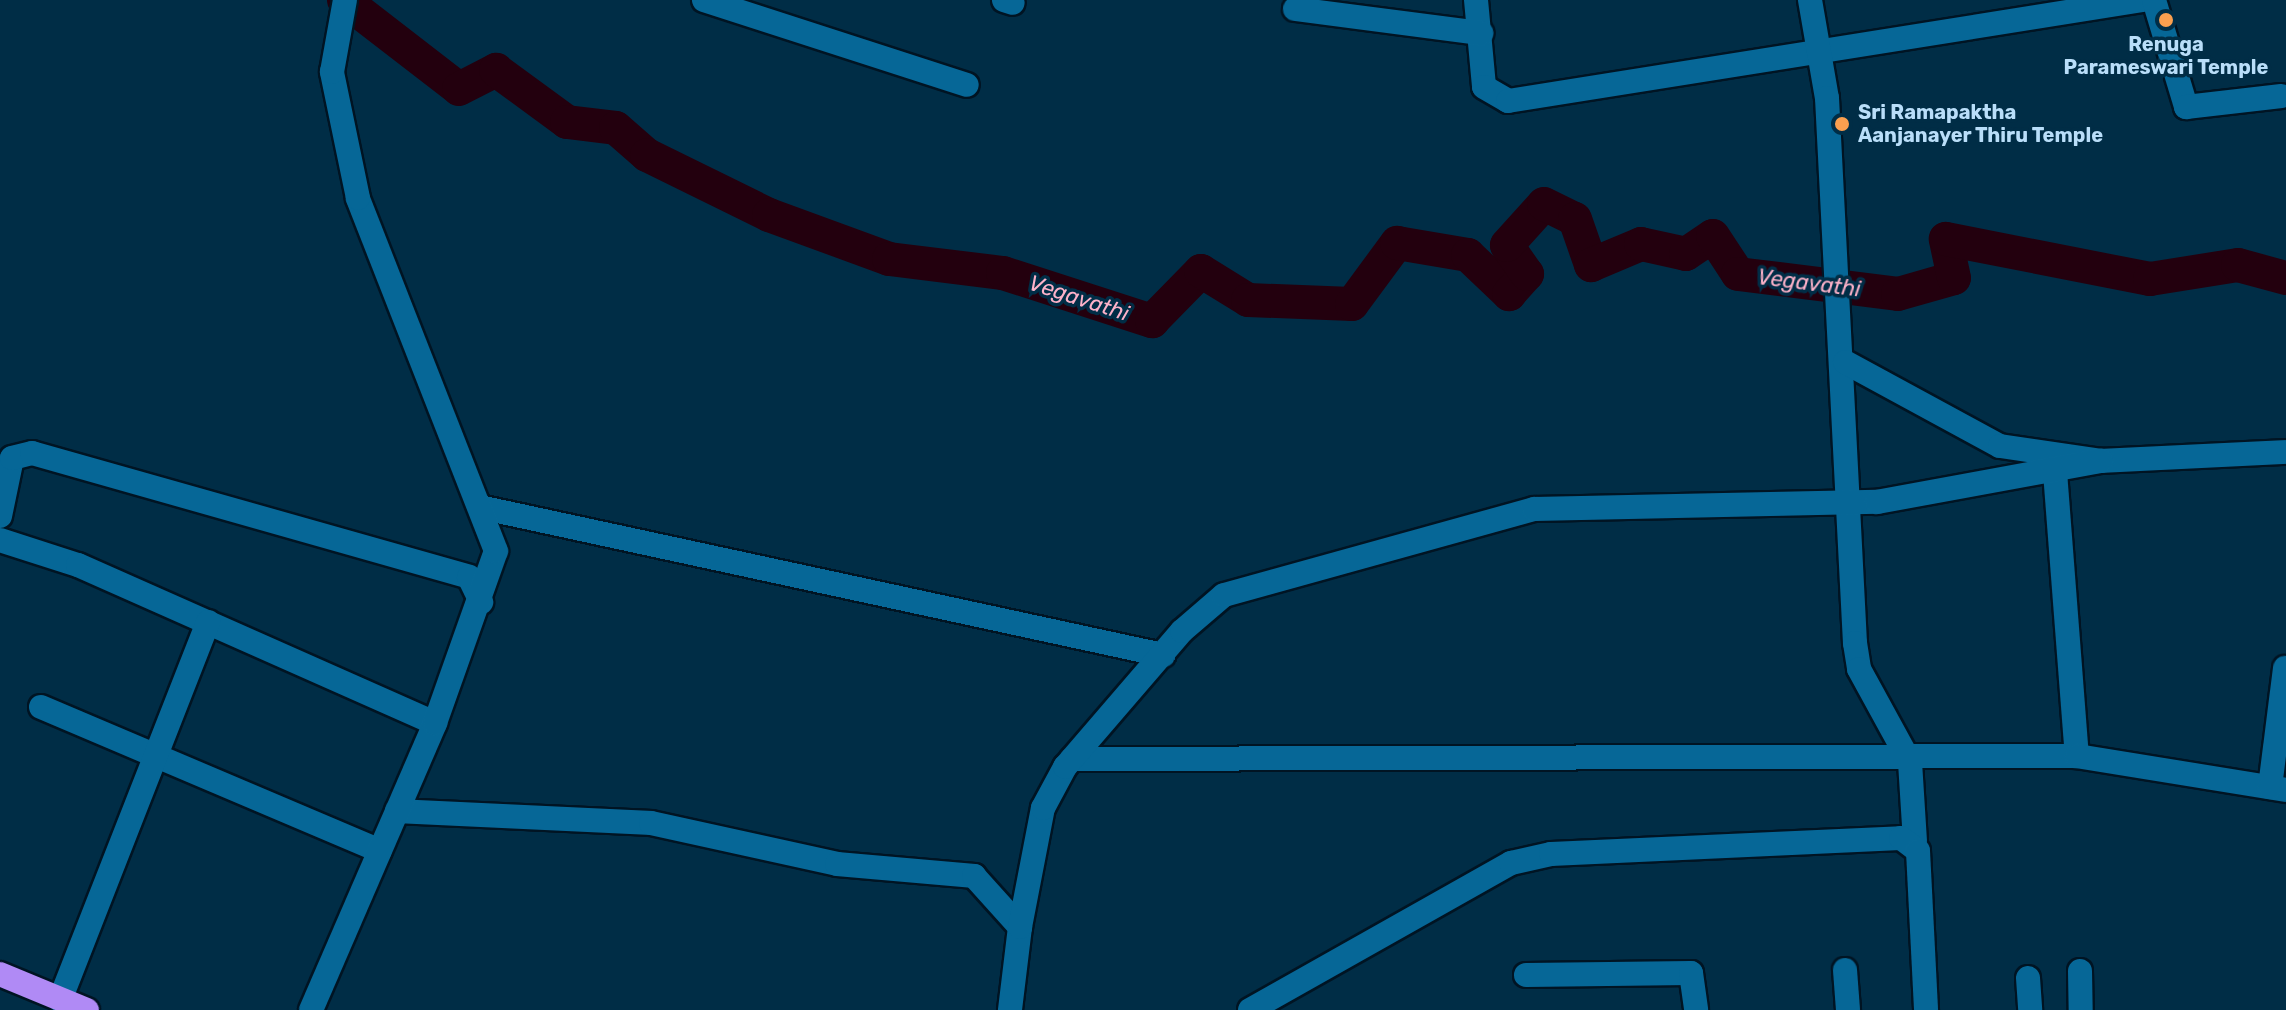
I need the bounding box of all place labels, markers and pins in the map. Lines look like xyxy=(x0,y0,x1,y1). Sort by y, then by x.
marker: Renuga Parameswari Temple xyxy=(2157,11,2175,29)
place label: Renuga Parameswari Temple xyxy=(2063,32,2269,79)
place label: Sri Ramapaktha Aanjanayer Thiru Temple xyxy=(1858,100,2104,147)
marker: Sri Ramapaktha Aanjanayer Thiru Temple xyxy=(1833,115,1851,133)

